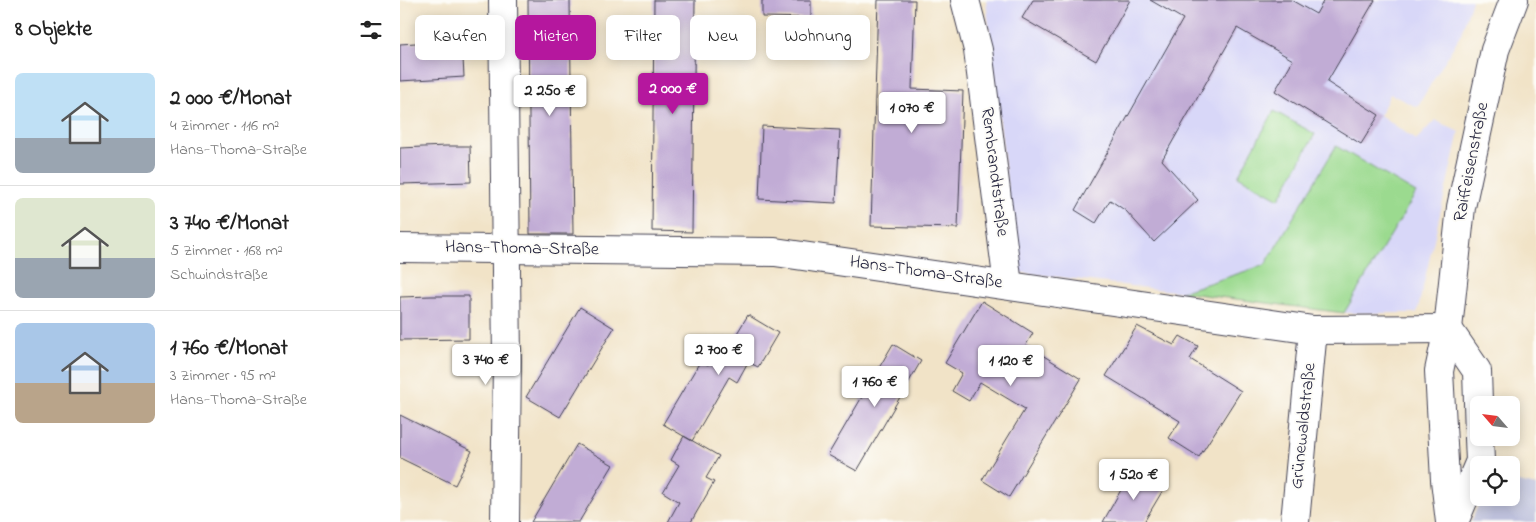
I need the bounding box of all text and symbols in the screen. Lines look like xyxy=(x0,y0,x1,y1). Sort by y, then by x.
text: 8 Objekte xyxy=(15,15,92,45)
chip: Kaufen xyxy=(415,15,505,60)
chip: Mieten xyxy=(515,15,596,60)
chip: Filter xyxy=(606,15,680,60)
chip: Neu xyxy=(690,15,756,60)
chip: Wohnung xyxy=(766,15,870,60)
icon: filters xyxy=(357,16,385,44)
pin: 2 000 € xyxy=(627,72,719,115)
pin: 2 250 € xyxy=(504,74,596,117)
text: 2 000 € xyxy=(649,77,697,101)
text: 2 250 € xyxy=(524,79,576,103)
text: 2 000 €/Monat xyxy=(170,84,292,114)
pin: 1 070 € xyxy=(866,92,958,134)
icon: home xyxy=(55,93,115,153)
text: 1 070 € xyxy=(890,96,934,120)
street label: Raiffeisenstraße xyxy=(1448,99,1497,224)
street label: Rembrandtstraße xyxy=(973,106,1015,239)
text: 4 Zimmer · 116 m² xyxy=(170,114,279,138)
text: Hans-Thoma-Straße xyxy=(170,138,307,162)
text: 3 740 €/Monat xyxy=(170,209,289,239)
icon: home xyxy=(55,218,115,278)
street label: Hans-Thoma-Straße xyxy=(445,235,600,263)
text: 5 Zimmer · 168 m² xyxy=(170,239,283,263)
street label: Hans-Thoma-Straße xyxy=(848,249,1005,297)
text: Schwindstraße xyxy=(170,263,268,287)
text: 1 760 €/Monat xyxy=(170,334,288,364)
pin: 2 700 € xyxy=(673,334,765,376)
text: 2 700 € xyxy=(695,338,743,362)
icon: home xyxy=(55,343,115,403)
pin: 3 740 € xyxy=(440,344,532,386)
pin: 1 120 € xyxy=(965,344,1057,387)
text: 3 740 € xyxy=(463,348,509,372)
text: 1 120 € xyxy=(989,349,1033,373)
street label: Grünewaldstraße xyxy=(1284,361,1324,490)
text: 3 Zimmer · 95 m² xyxy=(170,364,276,388)
pin: 1 760 € xyxy=(829,366,921,408)
text: 1 760 € xyxy=(853,370,897,394)
text: Hans-Thoma-Straße xyxy=(170,388,307,412)
north arrow xyxy=(1470,396,1520,446)
map controls xyxy=(1470,396,1520,506)
button: locate xyxy=(1470,456,1520,506)
pin: 1 520 € xyxy=(1088,458,1180,501)
text: 1 520 € xyxy=(1110,463,1158,487)

